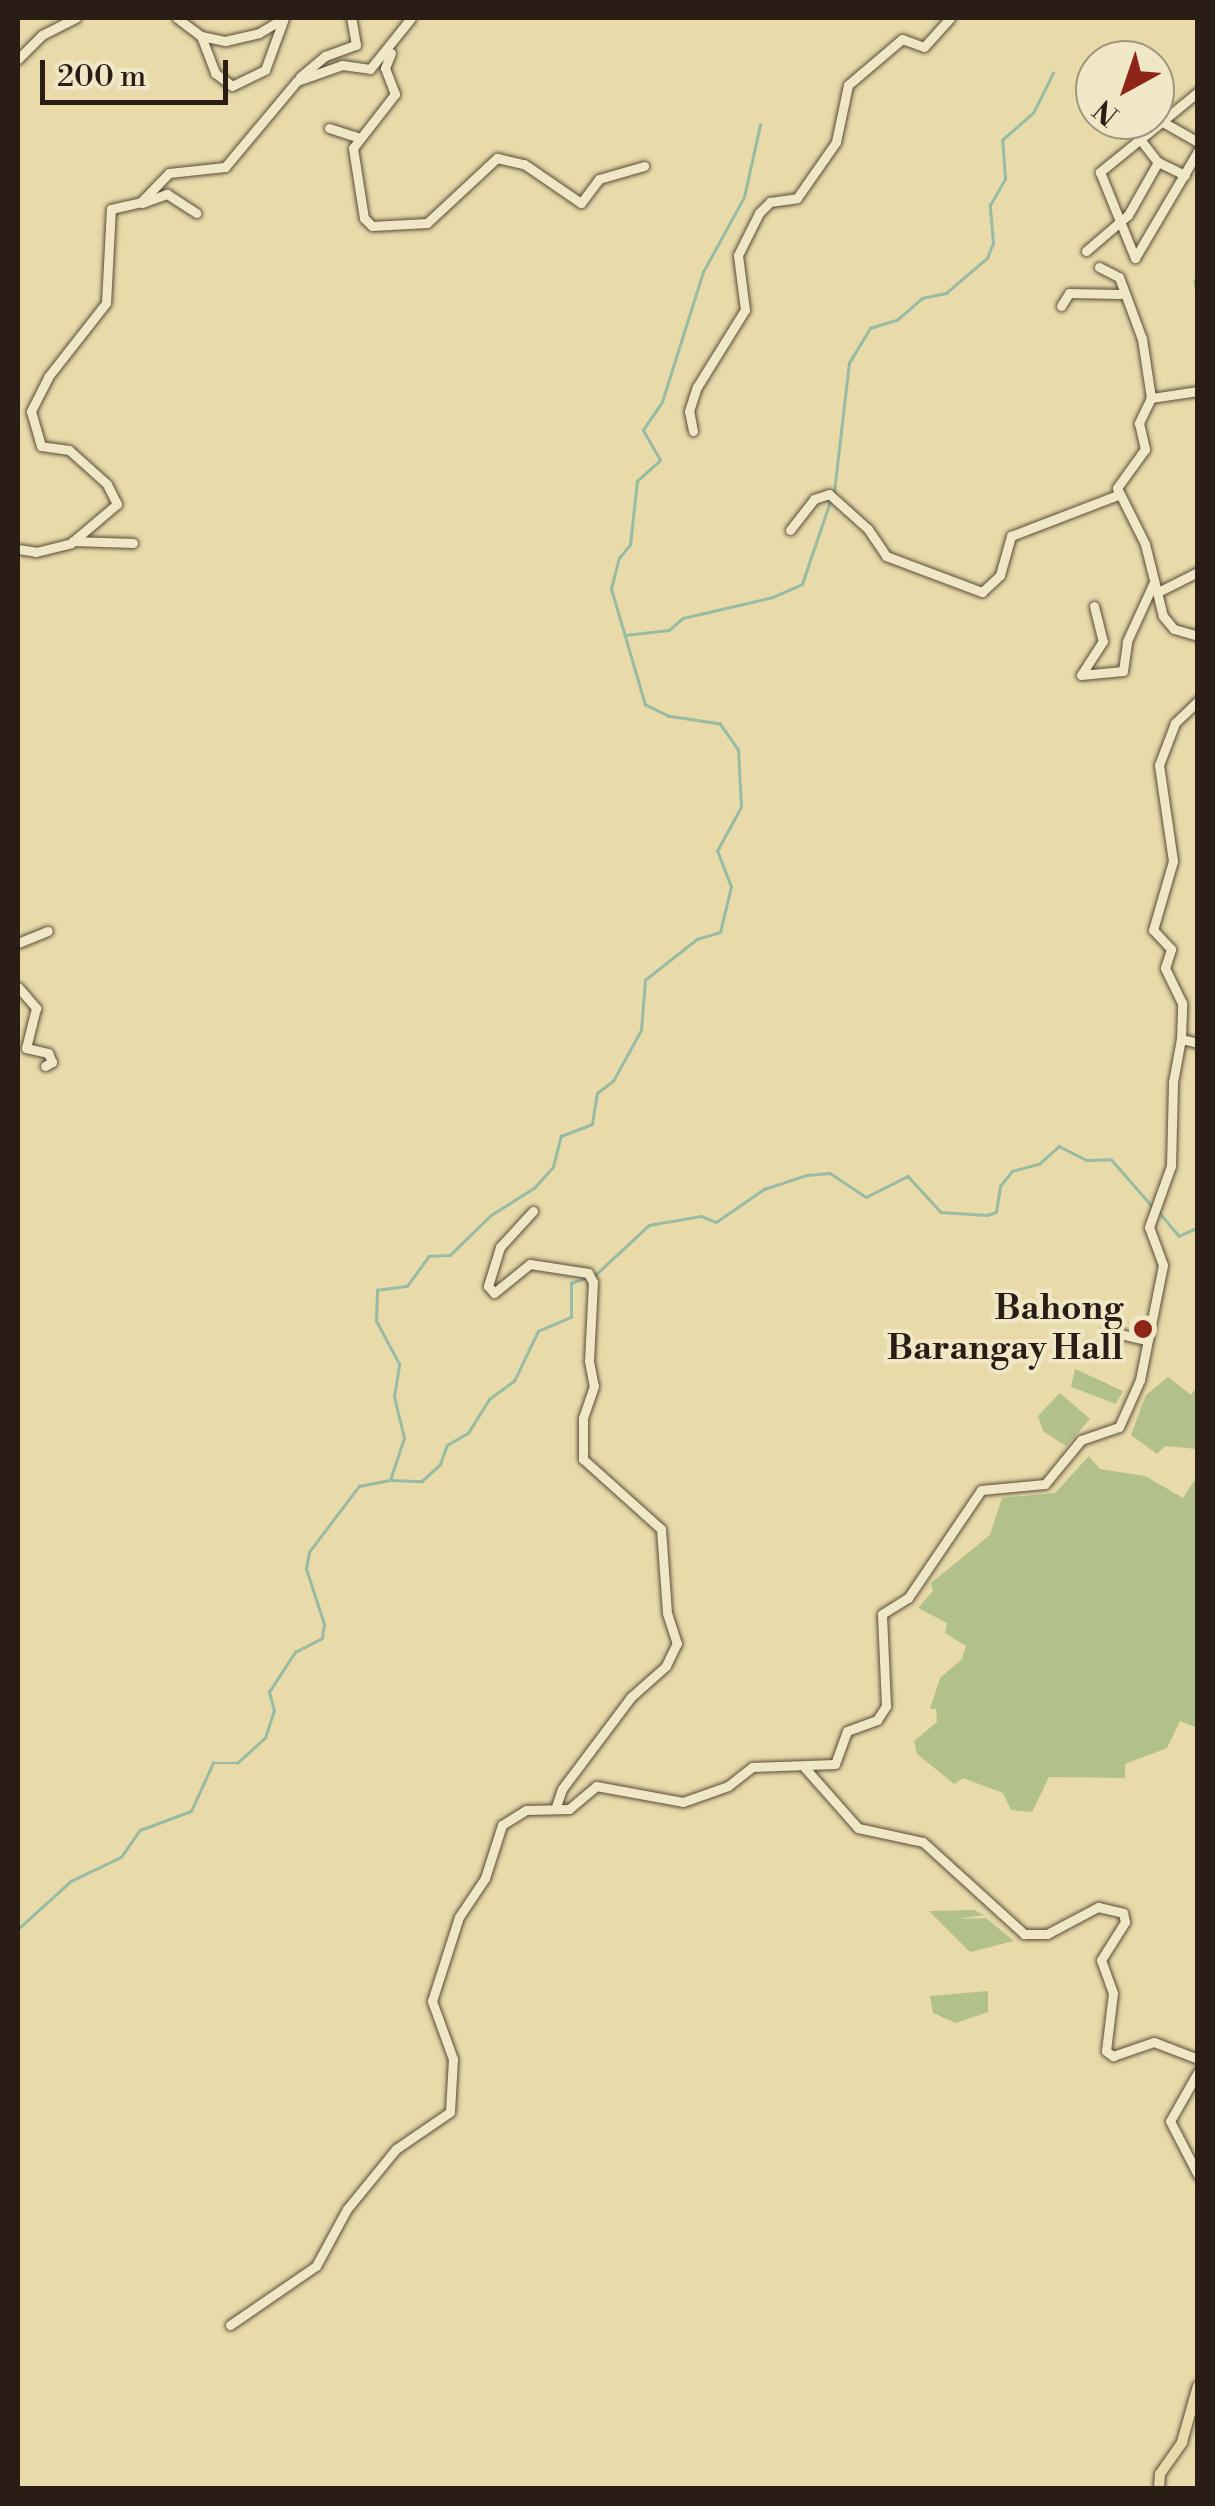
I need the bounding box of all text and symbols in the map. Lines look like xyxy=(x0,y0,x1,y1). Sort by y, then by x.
scale bar xyxy=(45,40,232,102)
north arrow xyxy=(1075,40,1175,140)
text: 200 m xyxy=(57,58,146,96)
text: N xyxy=(1087,91,1126,132)
place label: Bahong Barangay Hall xyxy=(887,1288,1123,1370)
marker: Bahong Barangay Hall xyxy=(1132,1318,1154,1340)

